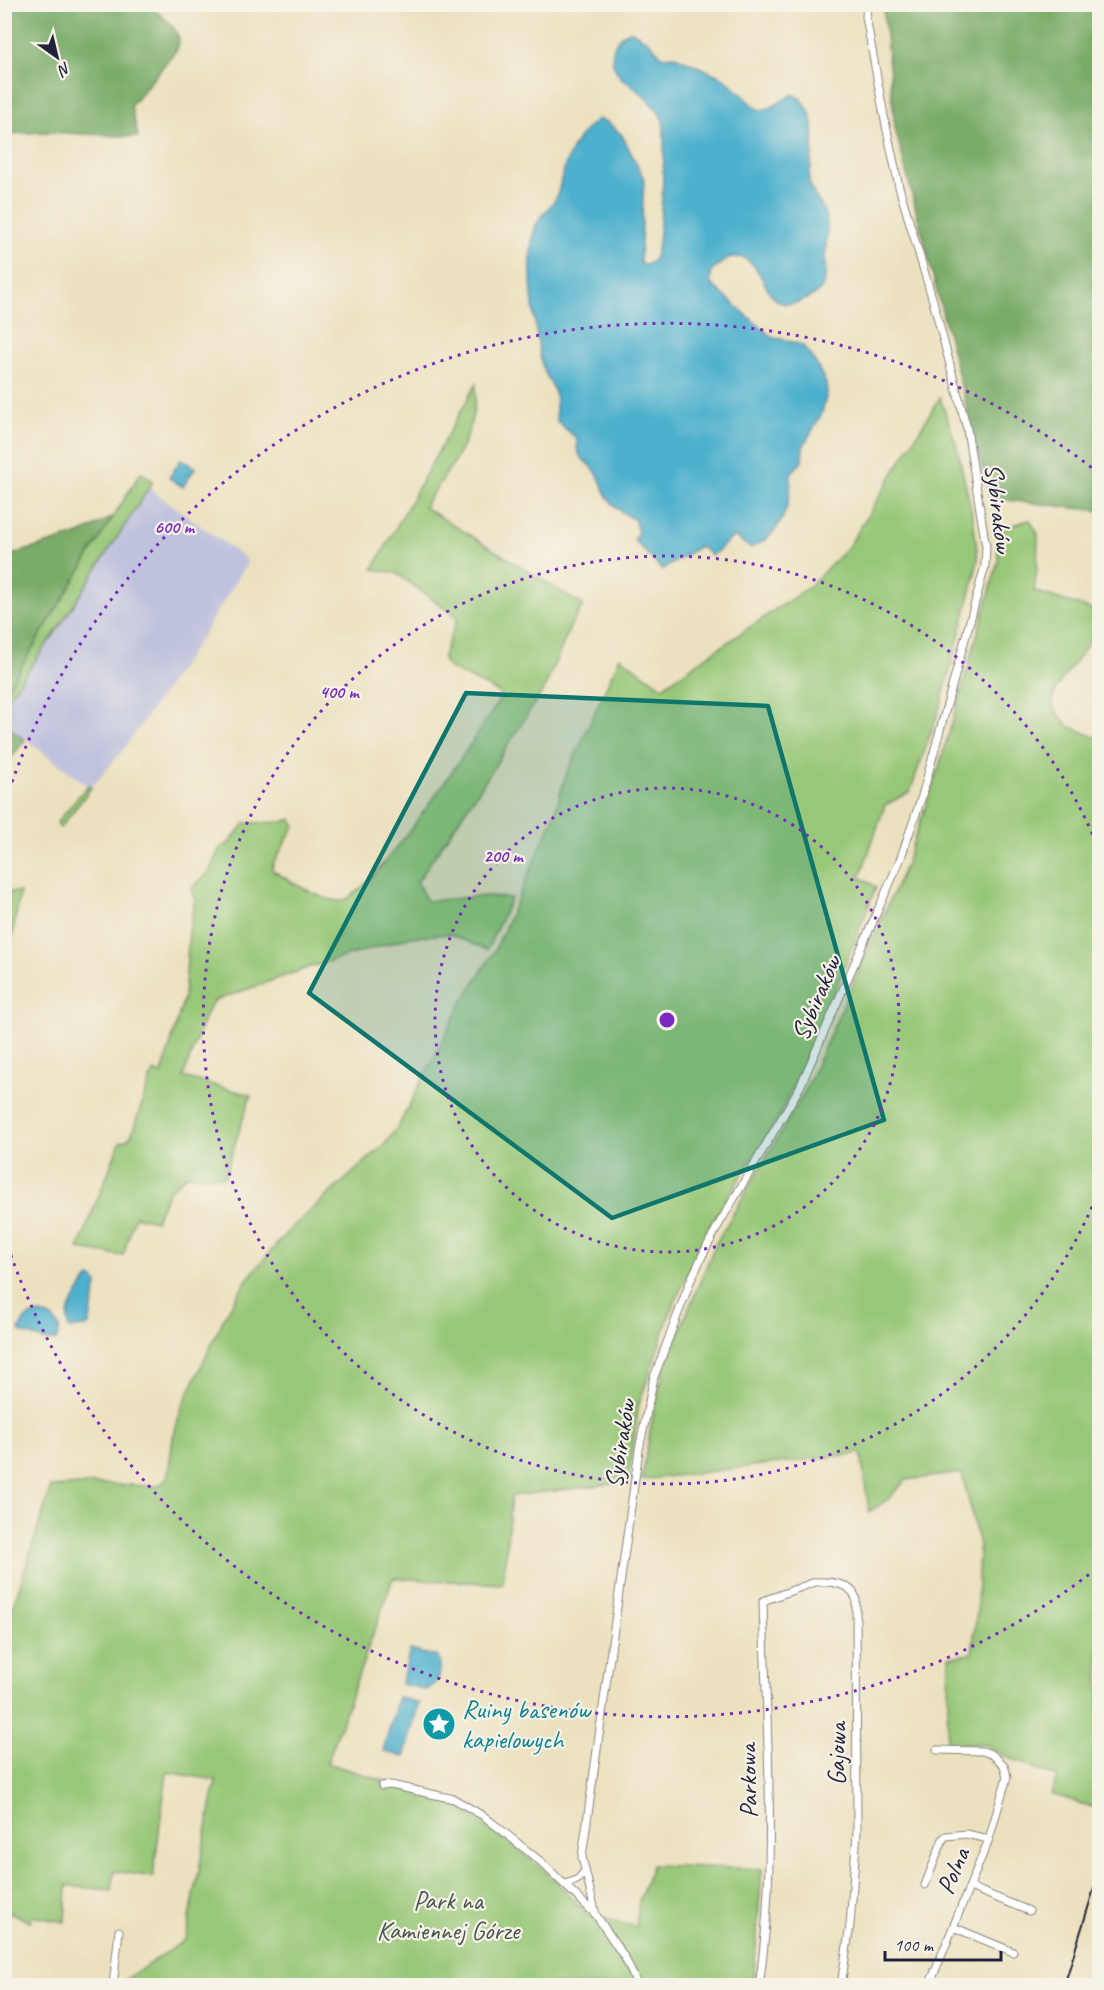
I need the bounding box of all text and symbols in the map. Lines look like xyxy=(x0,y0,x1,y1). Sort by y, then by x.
north arrow xyxy=(27,27,87,87)
text: N xyxy=(53,58,75,81)
street label: Sybiraków xyxy=(977,462,1021,557)
text: 600 m xyxy=(154,516,195,538)
text: 400 m xyxy=(320,681,360,703)
text: 200 m xyxy=(484,845,524,867)
street label: Sybiraków xyxy=(783,948,850,1045)
centre of rings xyxy=(657,1010,677,1030)
street label: Sybiraków xyxy=(597,1395,644,1491)
place label: Ruiny basenów kapielowych xyxy=(462,1693,593,1756)
place icon: Ruiny basenów kapielowych xyxy=(421,1706,457,1742)
street label: Gajowa xyxy=(820,1720,853,1785)
street label: Parkowa xyxy=(731,1741,765,1819)
street label: Polna xyxy=(929,1841,978,1899)
park label: Park na Kamiennej Górze xyxy=(377,1884,522,1947)
scale bar xyxy=(885,1924,1000,1962)
text: 100 m xyxy=(894,1934,935,1956)

